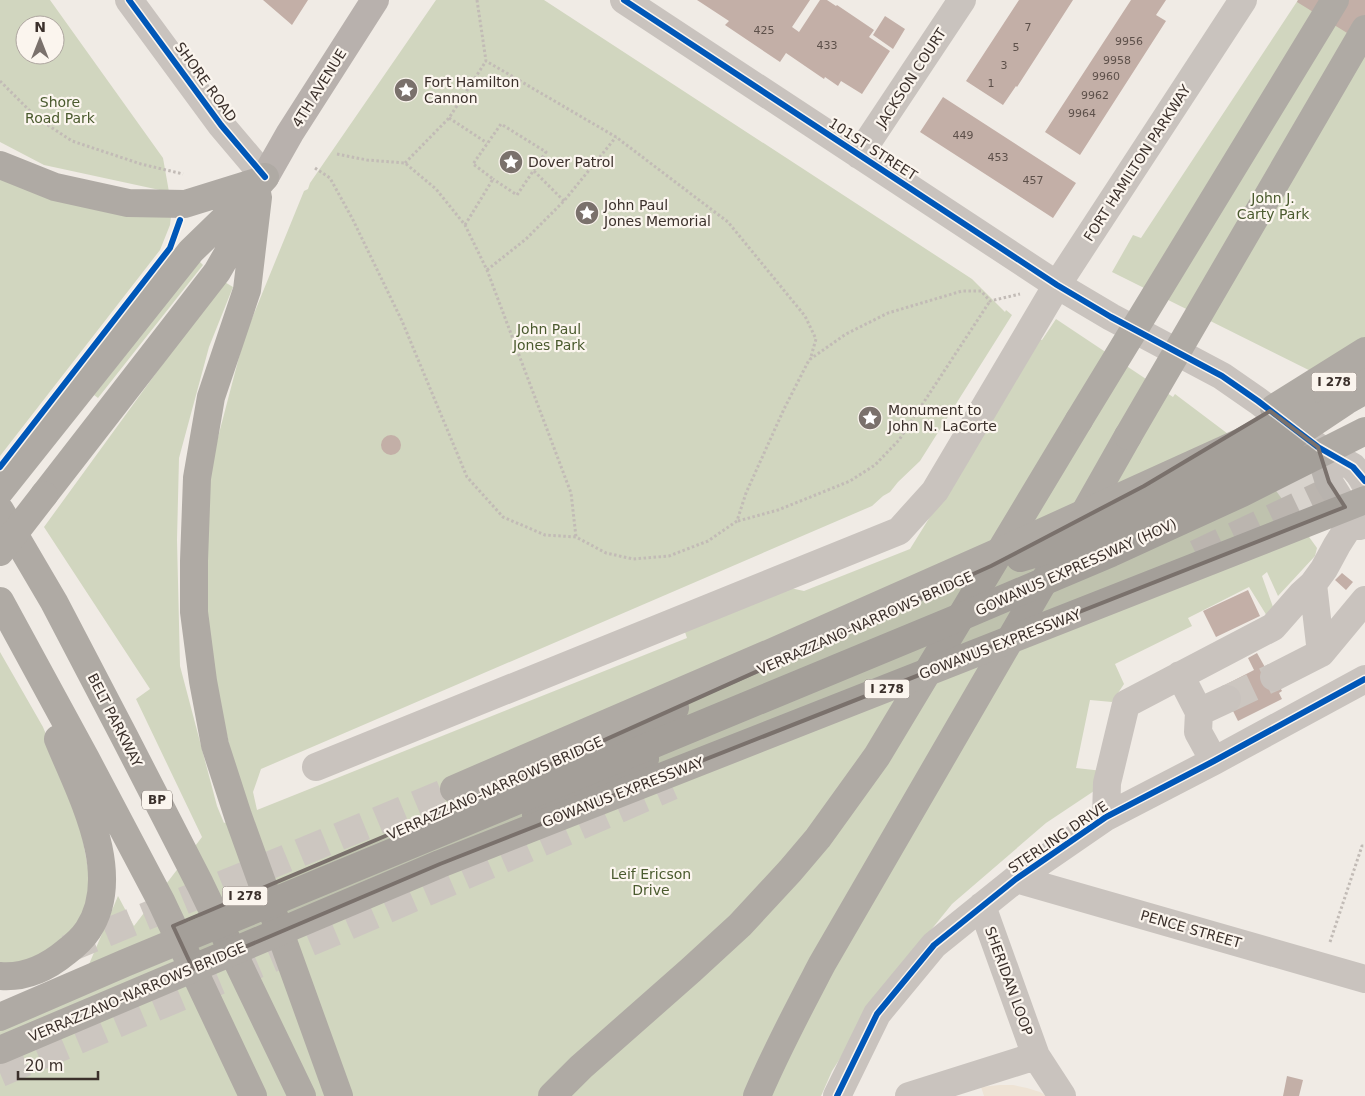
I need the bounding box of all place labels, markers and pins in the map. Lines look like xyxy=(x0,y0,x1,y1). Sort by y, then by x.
place label: Fort Hamilton Cannon xyxy=(424,74,519,106)
place icon: Fort Hamilton Cannon xyxy=(393,77,419,103)
place icon: Dover Patrol xyxy=(498,149,524,175)
place label: Dover Patrol xyxy=(528,154,614,170)
place label: John Paul Jones Memorial xyxy=(603,197,711,229)
place icon: John Paul Jones Memorial xyxy=(574,200,600,226)
place label: Monument to John N. LaCorte xyxy=(887,402,997,434)
place icon: Monument to John N. LaCorte xyxy=(857,405,883,431)

